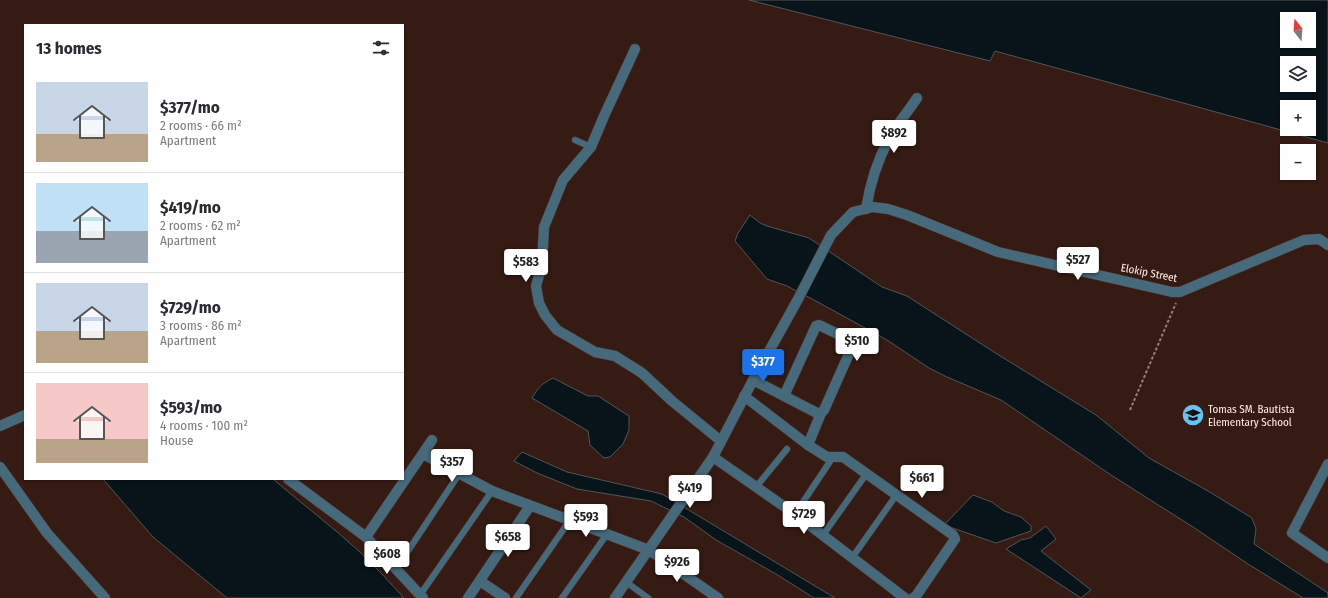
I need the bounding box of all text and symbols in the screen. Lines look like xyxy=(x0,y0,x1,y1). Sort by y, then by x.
north arrow xyxy=(1280,12,1316,48)
map controls xyxy=(1280,12,1316,180)
icon: filters xyxy=(370,37,392,59)
text: 13 homes xyxy=(36,38,102,59)
button: layers xyxy=(1280,56,1316,92)
text: $377/mo xyxy=(160,97,220,118)
icon: home xyxy=(68,98,116,146)
button: + xyxy=(1280,100,1316,136)
text: 2 rooms · 66 m² xyxy=(160,118,242,133)
pin: $892 xyxy=(870,120,918,154)
text: $892 xyxy=(881,125,907,140)
text: Apartment xyxy=(160,133,216,148)
button: − xyxy=(1280,144,1316,180)
text: $419/mo xyxy=(160,197,221,218)
icon: home xyxy=(68,199,116,247)
text: 2 rooms · 62 m² xyxy=(160,218,241,233)
text: Apartment xyxy=(160,233,216,248)
pin: $527 xyxy=(1054,247,1102,281)
pin: $583 xyxy=(502,249,550,283)
text: $527 xyxy=(1066,252,1090,267)
text: $583 xyxy=(513,254,539,269)
street label: Elokip Street xyxy=(1120,261,1179,285)
text: $729/mo xyxy=(160,297,221,318)
icon: home xyxy=(68,299,116,347)
text: 3 rooms · 86 m² xyxy=(160,318,242,333)
pin: $510 xyxy=(833,328,881,362)
text: Apartment xyxy=(160,333,216,348)
text: $510 xyxy=(845,333,869,348)
pin: $377 xyxy=(739,349,787,383)
text: $377 xyxy=(751,354,775,369)
text: $593/mo xyxy=(160,397,222,418)
icon: home xyxy=(68,399,116,447)
school or university icon: Tomas SM. Bautista Elementary School xyxy=(1180,402,1206,428)
place label: Tomas SM. Bautista Elementary School xyxy=(1208,403,1295,429)
text: 4 rooms · 100 m² xyxy=(160,418,248,433)
text: House xyxy=(160,433,194,448)
pin: $357 xyxy=(428,449,476,483)
text: $357 xyxy=(440,454,464,469)
pin: $661 xyxy=(898,465,946,499)
text: $661 xyxy=(910,470,934,485)
pin: $419 xyxy=(666,475,714,509)
text: $419 xyxy=(678,480,702,495)
pin: $729 xyxy=(780,501,828,535)
pin: $593 xyxy=(562,504,610,538)
text: $729 xyxy=(792,506,816,521)
text: $593 xyxy=(573,509,599,524)
pin: $658 xyxy=(484,524,532,558)
text: $658 xyxy=(495,529,521,544)
pin: $608 xyxy=(363,541,411,575)
text: $608 xyxy=(373,546,401,561)
pin: $926 xyxy=(653,549,701,583)
text: $926 xyxy=(664,554,690,569)

